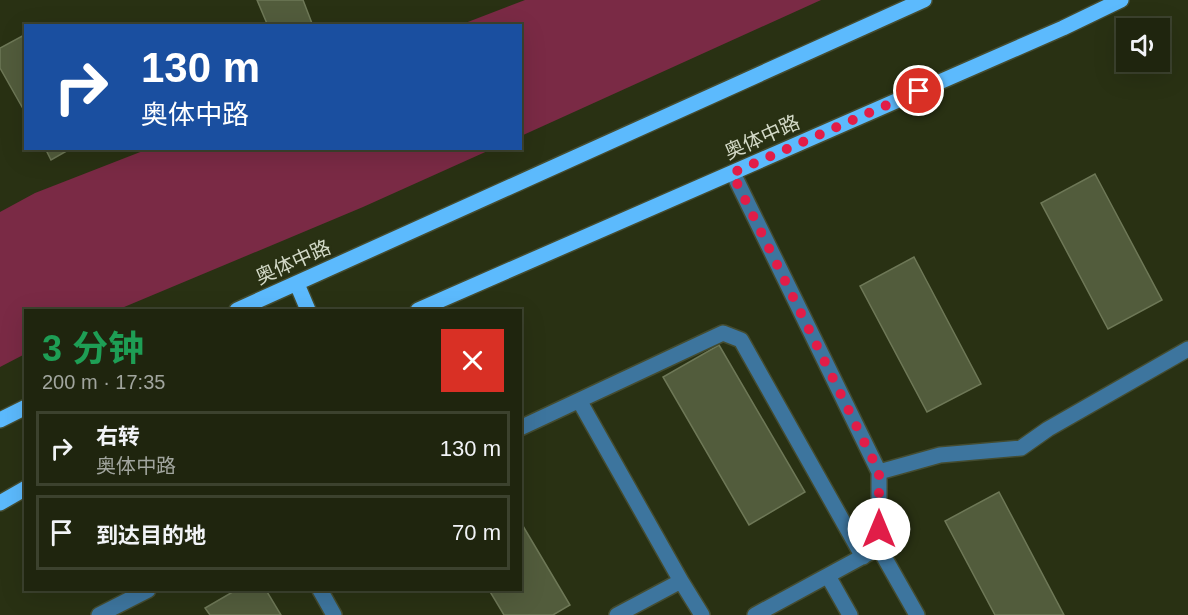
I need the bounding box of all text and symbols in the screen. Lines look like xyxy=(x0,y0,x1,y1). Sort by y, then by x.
map controls xyxy=(1116,18,1170,72)
button: sound xyxy=(1116,18,1170,72)
text: 130 m xyxy=(141,44,260,91)
icon: right xyxy=(42,48,120,126)
pin xyxy=(893,65,944,116)
icon: arrive xyxy=(902,74,935,107)
text: 奥体中路 xyxy=(141,100,249,130)
street label: 奥体中路 xyxy=(721,111,803,163)
street label: 奥体中路 xyxy=(252,236,334,288)
text: 3 分钟 xyxy=(42,328,144,369)
button: close xyxy=(441,329,504,392)
text: 200 m · 17:35 xyxy=(42,371,165,393)
text: 右转 xyxy=(96,424,140,449)
icon: right xyxy=(45,432,78,465)
text: 130 m xyxy=(440,436,501,461)
text: 奥体中路 xyxy=(96,455,176,477)
position arrow xyxy=(847,497,911,561)
icon: arrive xyxy=(45,516,78,549)
text: 70 m xyxy=(452,520,501,545)
text: 到达目的地 xyxy=(96,523,206,548)

